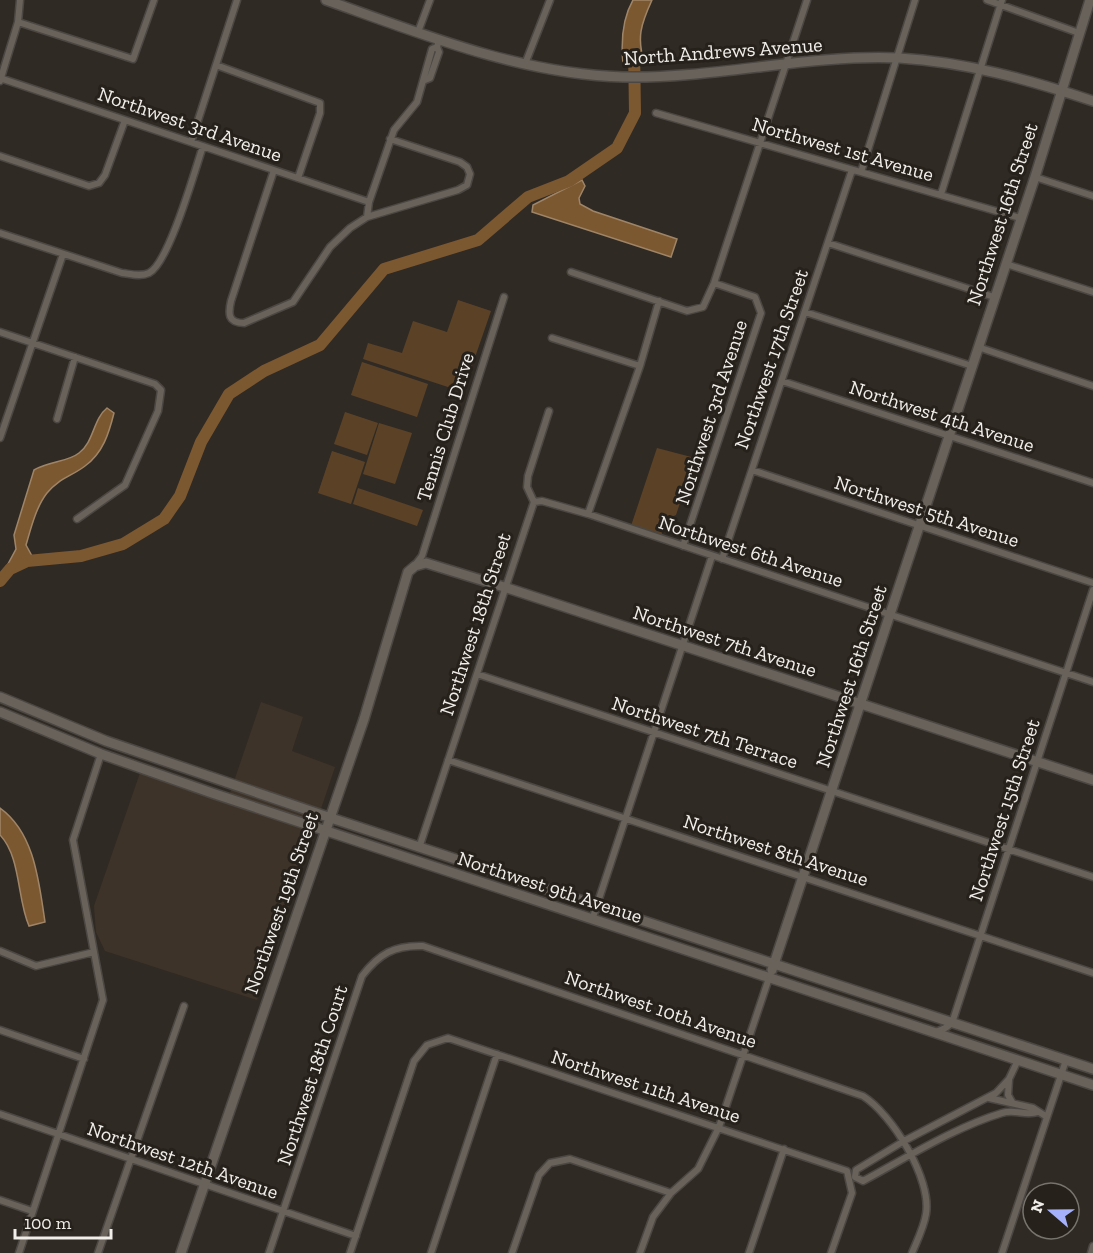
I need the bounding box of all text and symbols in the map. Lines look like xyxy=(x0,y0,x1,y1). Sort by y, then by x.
street label: North Andrews Avenue xyxy=(623,32,823,70)
street label: Northwest 3rd Avenue xyxy=(95,81,285,167)
street label: Northwest 1st Avenue xyxy=(750,112,936,186)
street label: Northwest 16th Street xyxy=(961,119,1043,308)
street label: Northwest 17th Street xyxy=(729,265,813,452)
street label: Northwest 3rd Avenue xyxy=(670,317,752,507)
street label: Tennis Club Drive xyxy=(411,350,479,504)
street label: Northwest 4th Avenue xyxy=(847,375,1037,457)
street label: Northwest 5th Avenue xyxy=(832,470,1022,552)
street label: Northwest 6th Avenue xyxy=(656,510,846,592)
street label: Northwest 18th Street xyxy=(434,529,516,718)
street label: Northwest 16th Street xyxy=(810,581,892,770)
street label: Northwest 7th Avenue xyxy=(630,600,820,682)
street label: Northwest 7th Terrace xyxy=(609,691,801,773)
street label: Northwest 15th Street xyxy=(963,715,1045,904)
street label: Northwest 19th Street xyxy=(239,809,324,997)
street label: Northwest 8th Avenue xyxy=(681,809,871,891)
street label: Northwest 9th Avenue xyxy=(455,846,645,928)
street label: Northwest 10th Avenue xyxy=(562,965,760,1053)
street label: Northwest 18th Court xyxy=(272,981,353,1168)
street label: Northwest 11th Avenue xyxy=(548,1044,744,1128)
street label: Northwest 12th Avenue xyxy=(84,1116,282,1204)
north arrow xyxy=(1021,1181,1081,1241)
text: N xyxy=(1026,1197,1048,1215)
scale bar xyxy=(15,1202,111,1240)
text: 100 m xyxy=(24,1212,72,1234)

